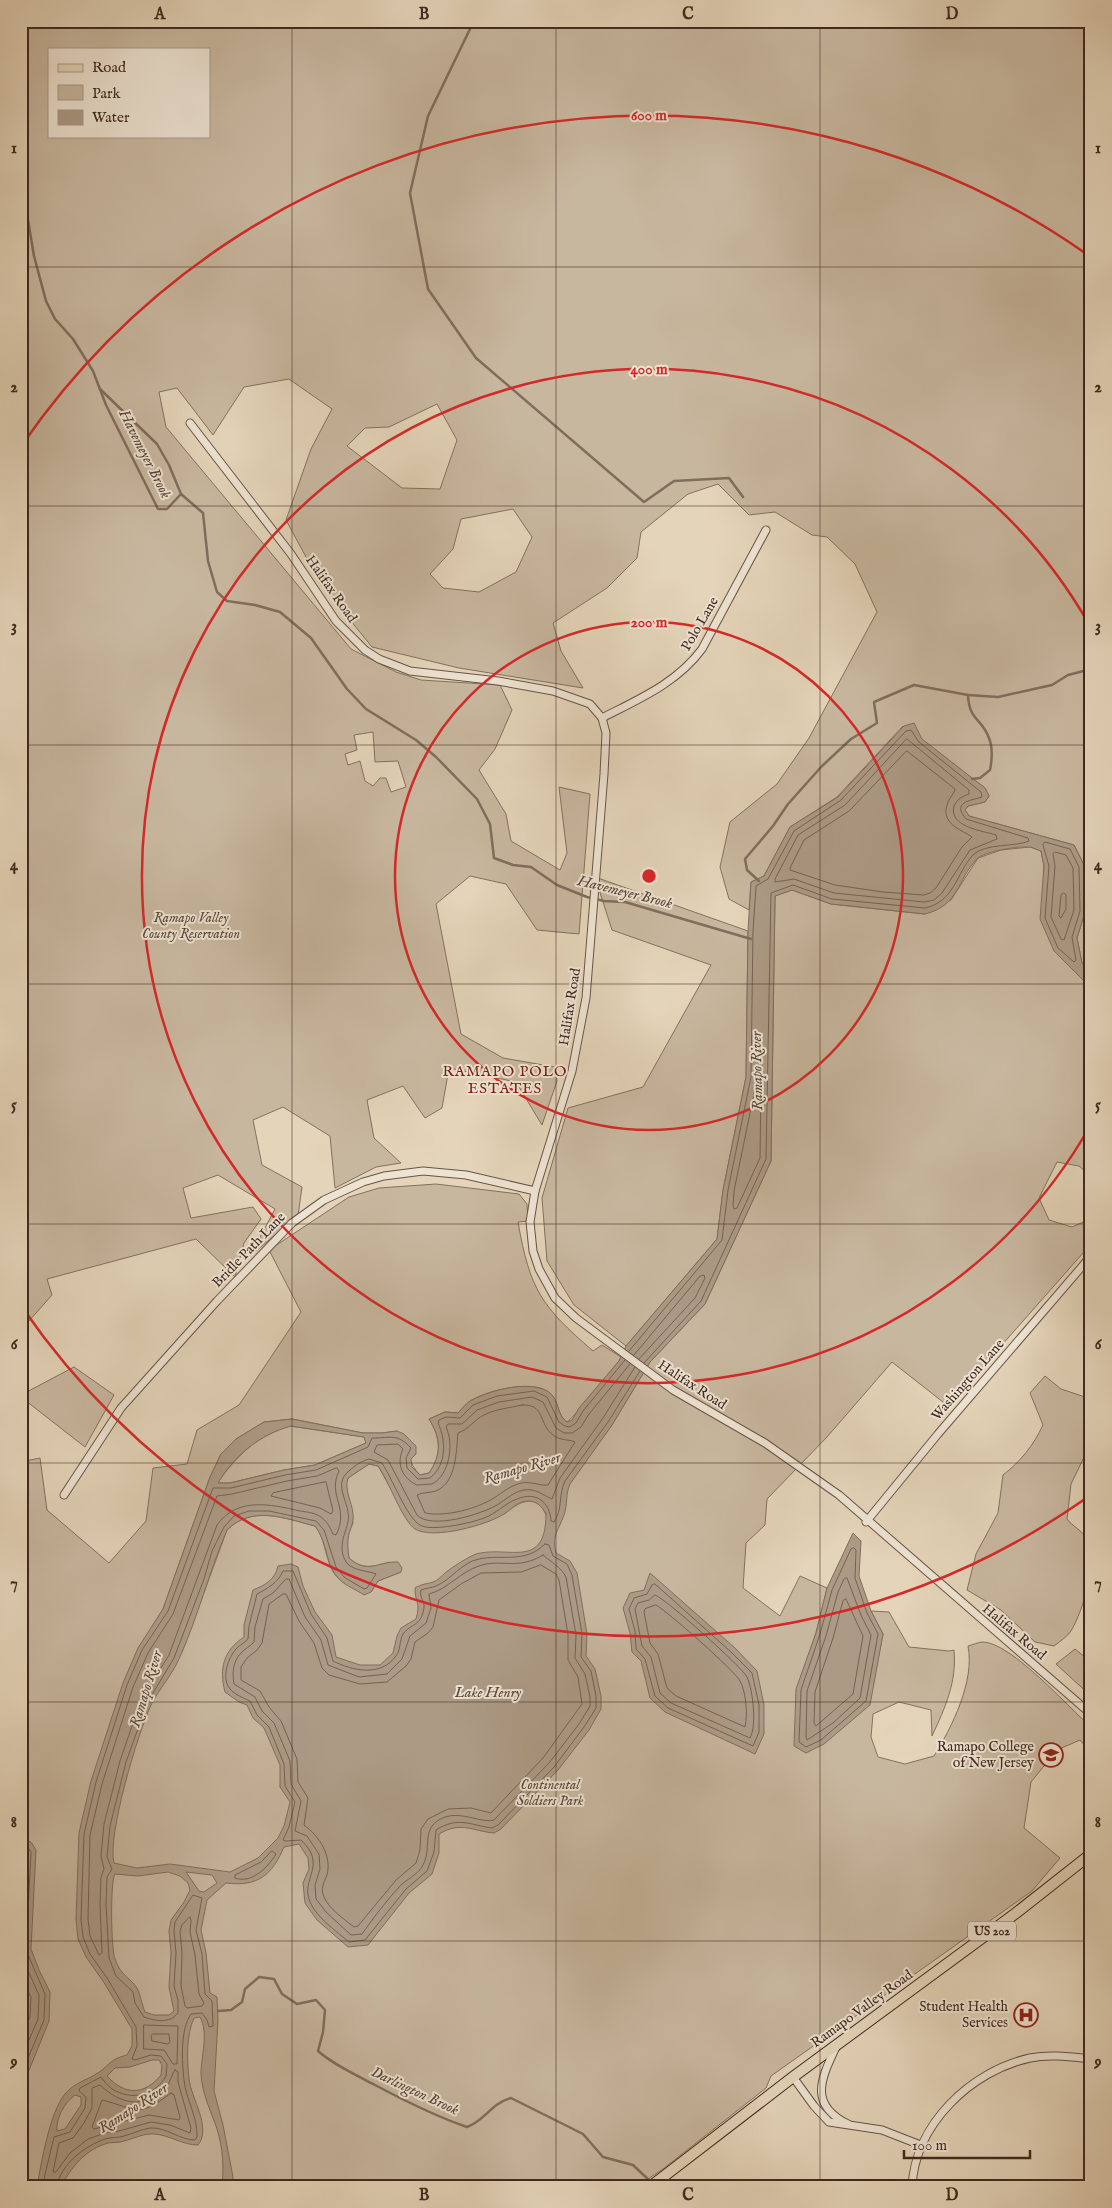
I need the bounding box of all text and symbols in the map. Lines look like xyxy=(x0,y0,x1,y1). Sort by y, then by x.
text: A xyxy=(154,5,167,25)
text: B xyxy=(419,5,430,25)
text: C xyxy=(682,5,694,25)
text: D xyxy=(946,5,959,25)
legend xyxy=(48,48,210,138)
text: Road xyxy=(92,58,127,77)
text: Park xyxy=(92,84,122,103)
text: 600 m xyxy=(631,106,667,125)
text: Water xyxy=(92,108,130,127)
text: 1 xyxy=(11,139,17,159)
text: 1 xyxy=(1095,139,1101,159)
text: 400 m xyxy=(631,360,668,379)
text: 2 xyxy=(10,378,18,398)
text: 2 xyxy=(1094,378,1102,398)
water label: Havemeyer Brook xyxy=(114,406,175,502)
street label: Halifax Road xyxy=(301,552,361,627)
street label: Polo Lane xyxy=(677,593,723,654)
text: 200 m xyxy=(631,613,668,632)
text: 3 xyxy=(11,617,17,637)
text: 3 xyxy=(1095,617,1101,637)
text: 4 xyxy=(10,856,19,876)
text: 4 xyxy=(1094,856,1103,876)
centre of rings xyxy=(640,867,658,885)
water label: Havemeyer Brook xyxy=(575,871,674,913)
park label: Ramapo Valley County Reservation xyxy=(142,909,240,943)
street label: Halifax Road xyxy=(555,966,585,1047)
water label: Ramapo River xyxy=(747,1030,767,1111)
district label: RAMAPO POLO ESTATES xyxy=(442,1062,568,1098)
text: 5 xyxy=(11,1096,17,1116)
text: 5 xyxy=(1095,1096,1101,1116)
street label: Bridle Path Lane xyxy=(208,1208,290,1292)
text: 6 xyxy=(11,1335,19,1355)
street label: Washington Lane xyxy=(928,1335,1009,1425)
text: 6 xyxy=(1095,1335,1103,1355)
street label: Halifax Road xyxy=(654,1356,730,1414)
water label: Ramapo River xyxy=(481,1448,564,1488)
text: 7 xyxy=(10,1574,18,1594)
text: 7 xyxy=(1094,1574,1102,1594)
street label: Halifax Road xyxy=(978,1600,1050,1664)
water label: Ramapo River xyxy=(125,1647,167,1730)
water label: Lake Henry xyxy=(454,1683,522,1702)
place label: Ramapo College of New Jersey xyxy=(937,1738,1035,1772)
school or university icon: Ramapo College of New Jersey xyxy=(1038,1742,1064,1768)
park label: Continental Soldiers Park xyxy=(517,1776,584,1810)
text: 8 xyxy=(11,1813,17,1833)
text: 8 xyxy=(1095,1813,1101,1833)
road number: US 202 xyxy=(968,1922,1016,1940)
street label: Ramapo Valley Road xyxy=(808,1966,917,2052)
place label: Student Health Services xyxy=(919,1998,1009,2032)
hospital icon: Student Health Services xyxy=(1013,2002,1039,2028)
text: 9 xyxy=(10,2053,18,2073)
text: 9 xyxy=(1094,2053,1102,2073)
water label: Darlington Brook xyxy=(368,2062,462,2121)
water label: Ramapo River xyxy=(95,2078,172,2138)
scale bar xyxy=(904,2128,1031,2160)
text: 100 m xyxy=(912,2136,948,2155)
text: A xyxy=(154,2186,167,2206)
text: B xyxy=(419,2186,430,2206)
text: C xyxy=(682,2186,694,2206)
text: D xyxy=(946,2186,959,2206)

